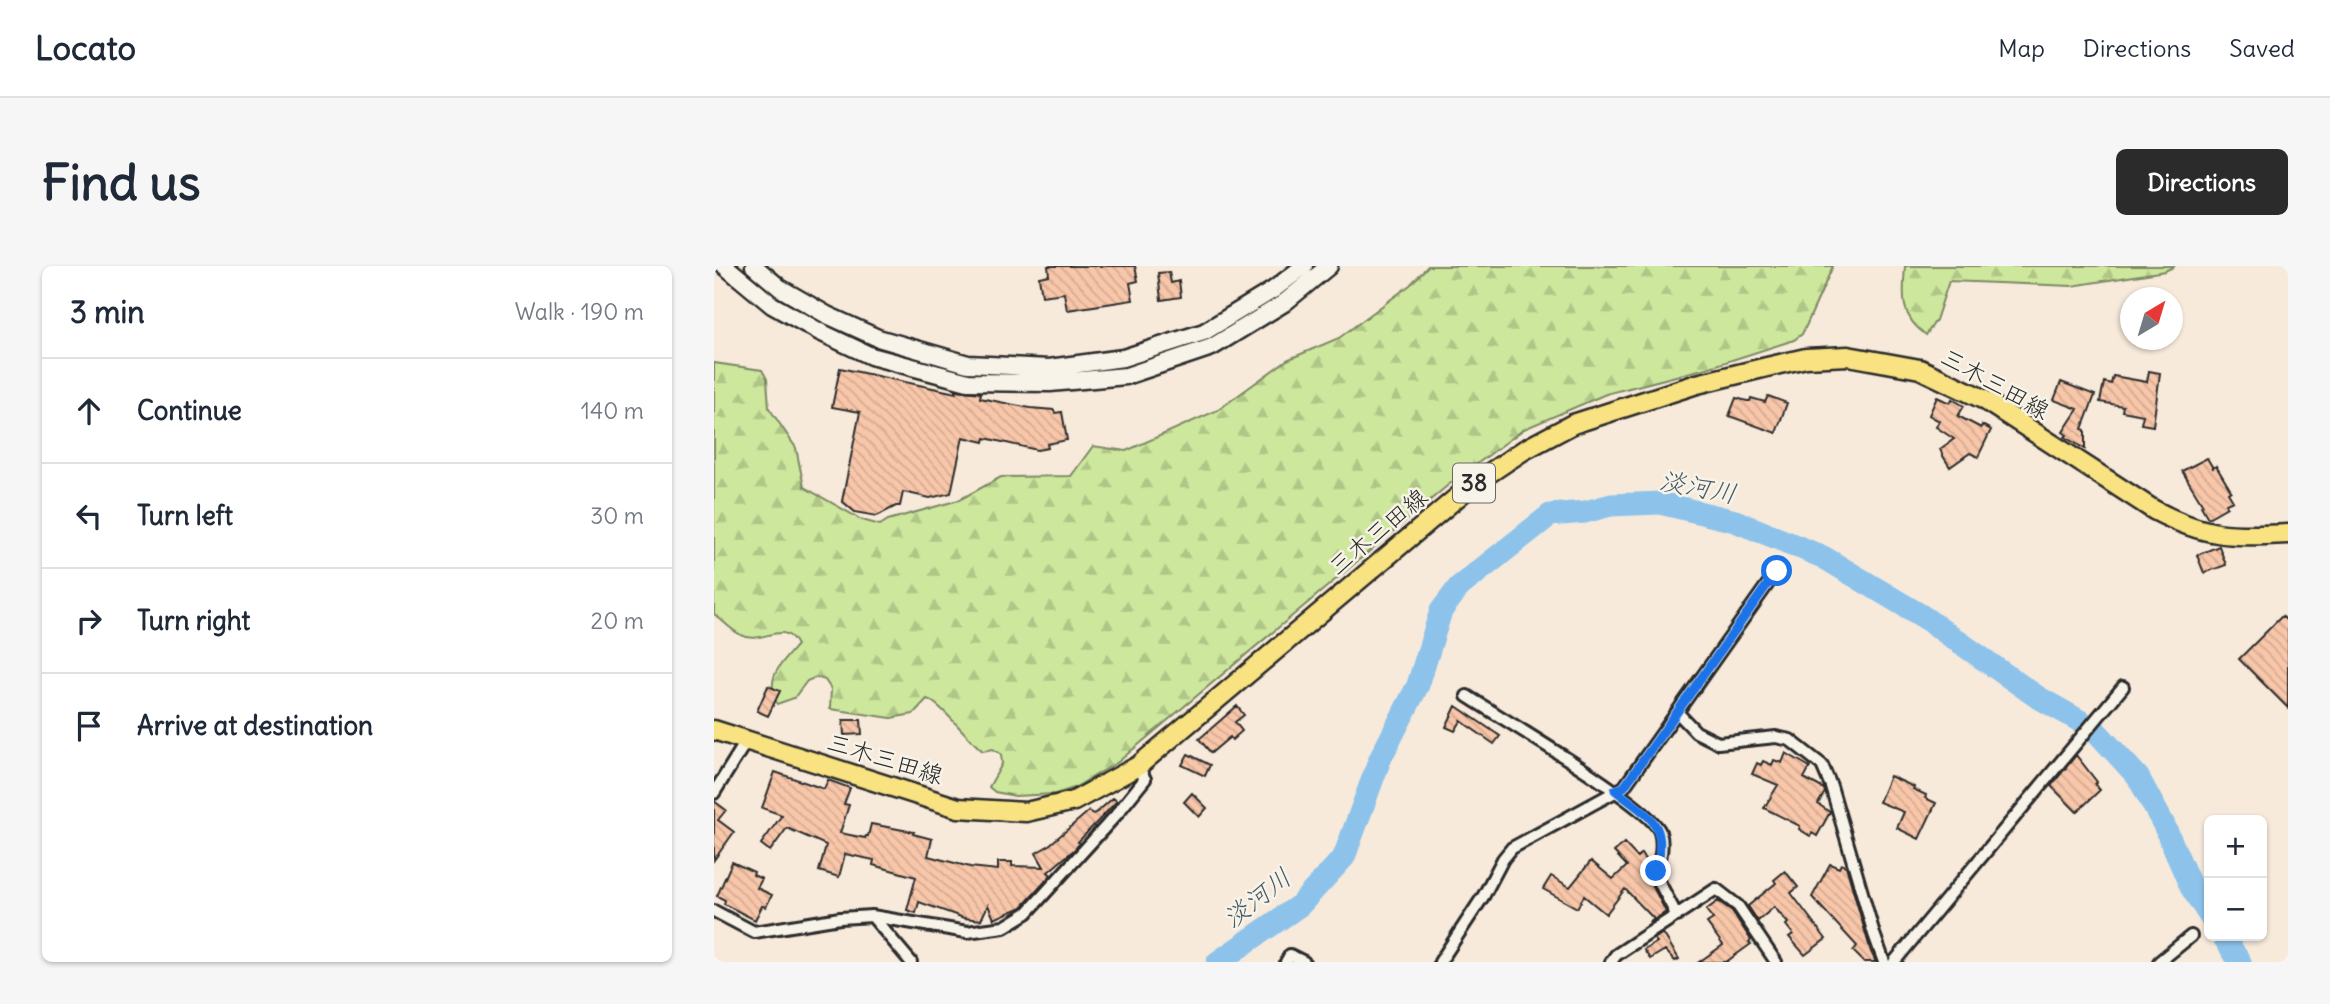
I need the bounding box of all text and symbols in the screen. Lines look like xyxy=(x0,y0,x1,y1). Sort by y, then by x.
text: Locato xyxy=(35,27,136,69)
text: Map xyxy=(1998,33,2045,63)
text: Directions xyxy=(2083,33,2191,63)
text: Saved xyxy=(2229,33,2295,63)
button: Directions xyxy=(2116,149,2288,215)
text: Find us xyxy=(42,152,200,213)
north arrow xyxy=(2120,287,2183,350)
text: 3 min xyxy=(70,293,145,331)
text: Walk · 190 m xyxy=(515,297,644,326)
street label: 三木三田線 xyxy=(1936,341,2055,425)
icon: ahead xyxy=(70,392,108,430)
text: Continue xyxy=(137,394,242,427)
text: 140 m xyxy=(581,396,644,425)
water label: 淡河川 xyxy=(1657,463,1740,510)
road number: 38 xyxy=(1453,464,1495,502)
street label: 三木三田線 xyxy=(1322,481,1433,581)
icon: left xyxy=(70,497,108,535)
text: Turn left xyxy=(137,499,233,532)
text: 30 m xyxy=(590,501,644,530)
route start xyxy=(1761,555,1792,586)
icon: right xyxy=(70,602,108,640)
text: Turn right xyxy=(137,604,250,637)
text: 20 m xyxy=(591,606,644,635)
icon: arrive xyxy=(70,707,108,745)
text: Arrive at destination xyxy=(137,709,373,742)
street label: 三木三田線 xyxy=(824,726,947,790)
map controls xyxy=(2204,815,2267,941)
button: + xyxy=(2204,815,2267,878)
route end xyxy=(1640,855,1671,886)
water label: 淡河川 xyxy=(1216,861,1298,935)
button: − xyxy=(2204,878,2267,941)

